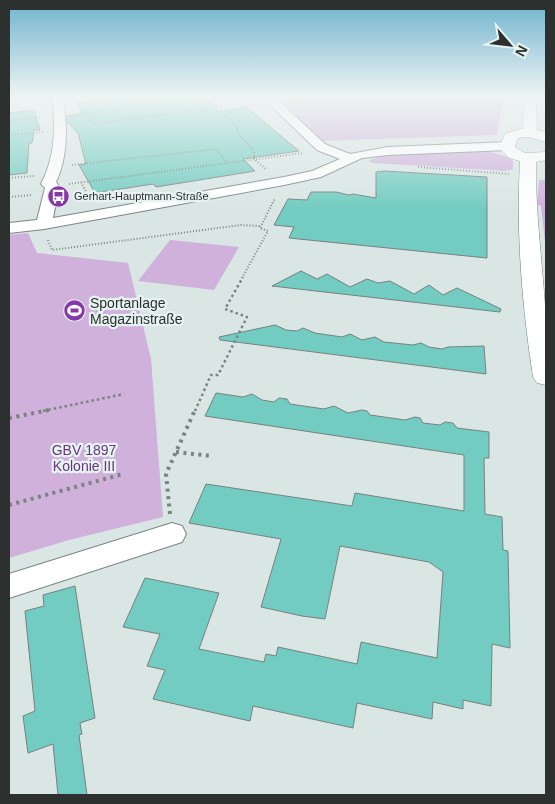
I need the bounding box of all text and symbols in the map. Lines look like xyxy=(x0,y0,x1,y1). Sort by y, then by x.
north arrow xyxy=(485,20,535,70)
text: N xyxy=(512,43,531,59)
bus stop icon: Gerhart-Hauptmann-Straße xyxy=(46,184,70,208)
place label: Gerhart-Hauptmann-Straße xyxy=(74,190,209,202)
place label: Sportanlage Magazinstraße xyxy=(90,295,183,327)
sports icon: Sportanlage Magazinstraße xyxy=(62,299,86,323)
park label: GBV 1897 Kolonie III xyxy=(52,442,117,474)

